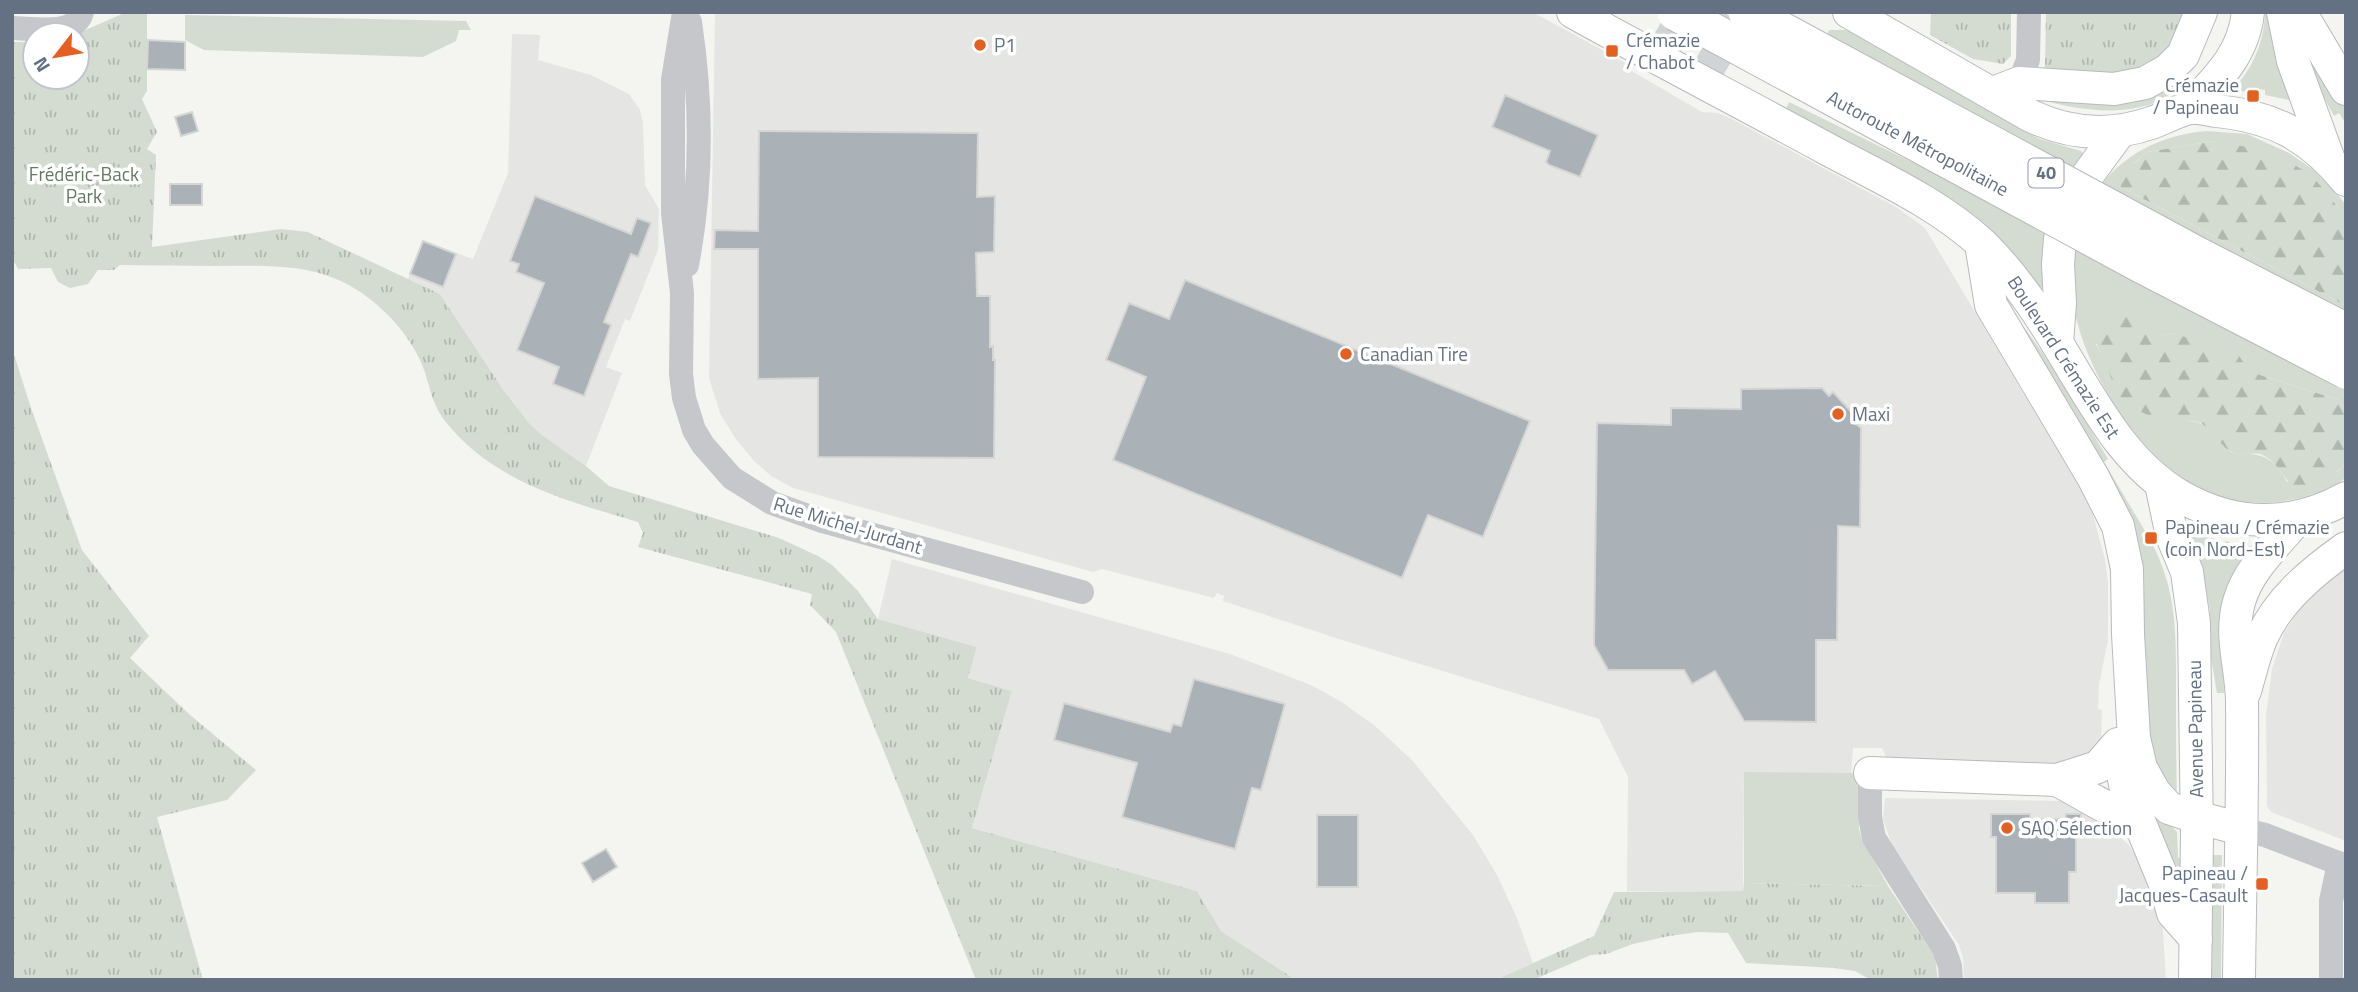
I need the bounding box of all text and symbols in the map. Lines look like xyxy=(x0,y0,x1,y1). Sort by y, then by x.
north arrow xyxy=(21,21,91,91)
place label: Crémazie / Chabot xyxy=(1626,25,1700,76)
place label: P1 xyxy=(994,30,1016,59)
marker: P1 xyxy=(972,37,988,53)
marker: Crémazie / Chabot xyxy=(1604,43,1620,59)
text: N xyxy=(25,52,57,78)
place label: Crémazie / Papineau xyxy=(2153,70,2239,121)
street label: Autoroute Métropolitaine xyxy=(1822,82,2014,203)
marker: Crémazie / Papineau xyxy=(2245,88,2261,104)
road number: 40 xyxy=(2028,158,2064,188)
park label: Frédéric-Back Park xyxy=(29,159,139,210)
street label: Boulevard Crémazie Est xyxy=(2001,270,2128,444)
place label: Canadian Tire xyxy=(1360,339,1468,368)
marker: Canadian Tire xyxy=(1338,346,1354,362)
place label: Maxi xyxy=(1852,399,1890,428)
marker: Maxi xyxy=(1830,406,1846,422)
street label: Rue Michel-Jurdant xyxy=(770,488,926,561)
place label: Papineau / Crémazie (coin Nord-Est) xyxy=(2165,512,2330,563)
marker: Papineau / Crémazie (coin Nord-Est) xyxy=(2143,530,2159,546)
street label: Avenue Papineau xyxy=(2179,660,2210,798)
place label: SAQ Sélection xyxy=(2021,813,2132,842)
marker: SAQ Sélection xyxy=(1999,820,2015,836)
place label: Papineau / Jacques-Casault xyxy=(2119,858,2248,909)
marker: Papineau / Jacques-Casault xyxy=(2254,876,2270,892)

